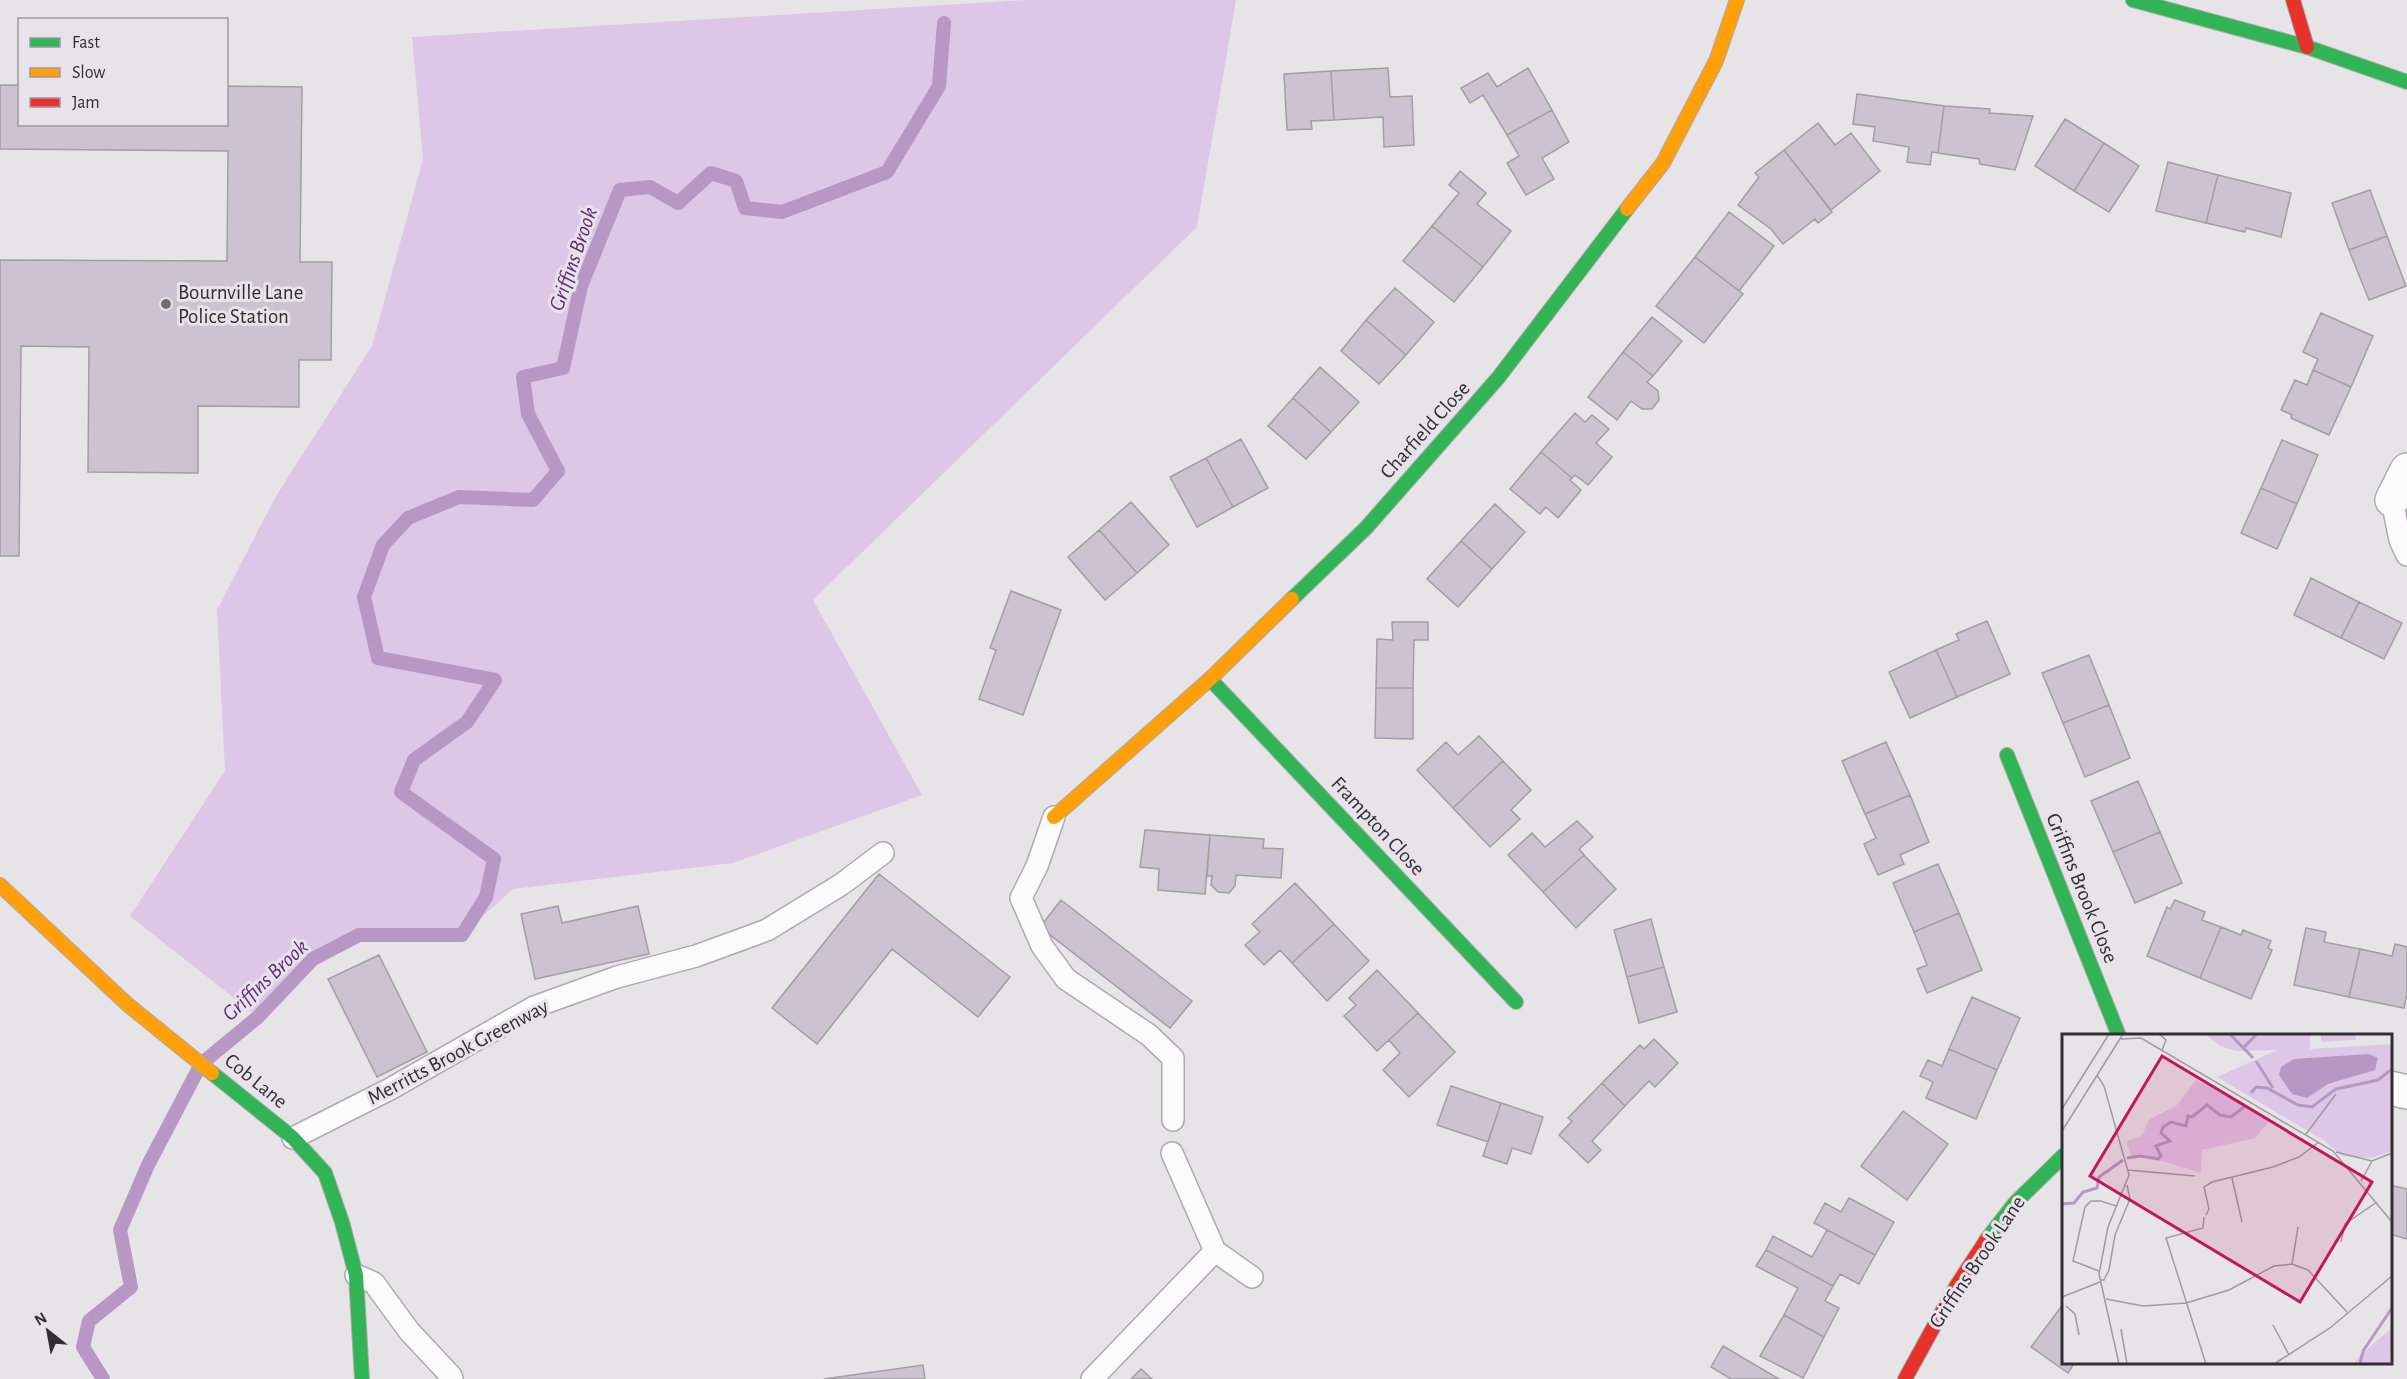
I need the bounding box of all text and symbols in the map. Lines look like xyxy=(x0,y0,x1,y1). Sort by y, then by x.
legend xyxy=(18,18,228,126)
text: Fast xyxy=(72,34,100,52)
text: Slow xyxy=(72,64,105,82)
text: Jam xyxy=(72,94,100,112)
water label: Griffins Brook xyxy=(545,204,601,314)
place label: Bournville Lane Police Station xyxy=(178,282,303,327)
marker: Bournville Lane Police Station xyxy=(159,297,173,311)
street label: Charfield Close xyxy=(1376,377,1474,483)
street label: Frampton Close xyxy=(1327,773,1429,879)
street label: Griffins Brook Close xyxy=(2042,810,2122,966)
water label: Griffins Brook xyxy=(218,935,312,1025)
street label: Merritts Brook Greenway xyxy=(364,995,552,1109)
inset map xyxy=(2062,1034,2392,1364)
street label: Cob Lane xyxy=(221,1050,291,1112)
street label: Griffins Brook Lane xyxy=(1925,1192,2029,1332)
north arrow xyxy=(18,1301,78,1361)
text: N xyxy=(32,1309,50,1329)

